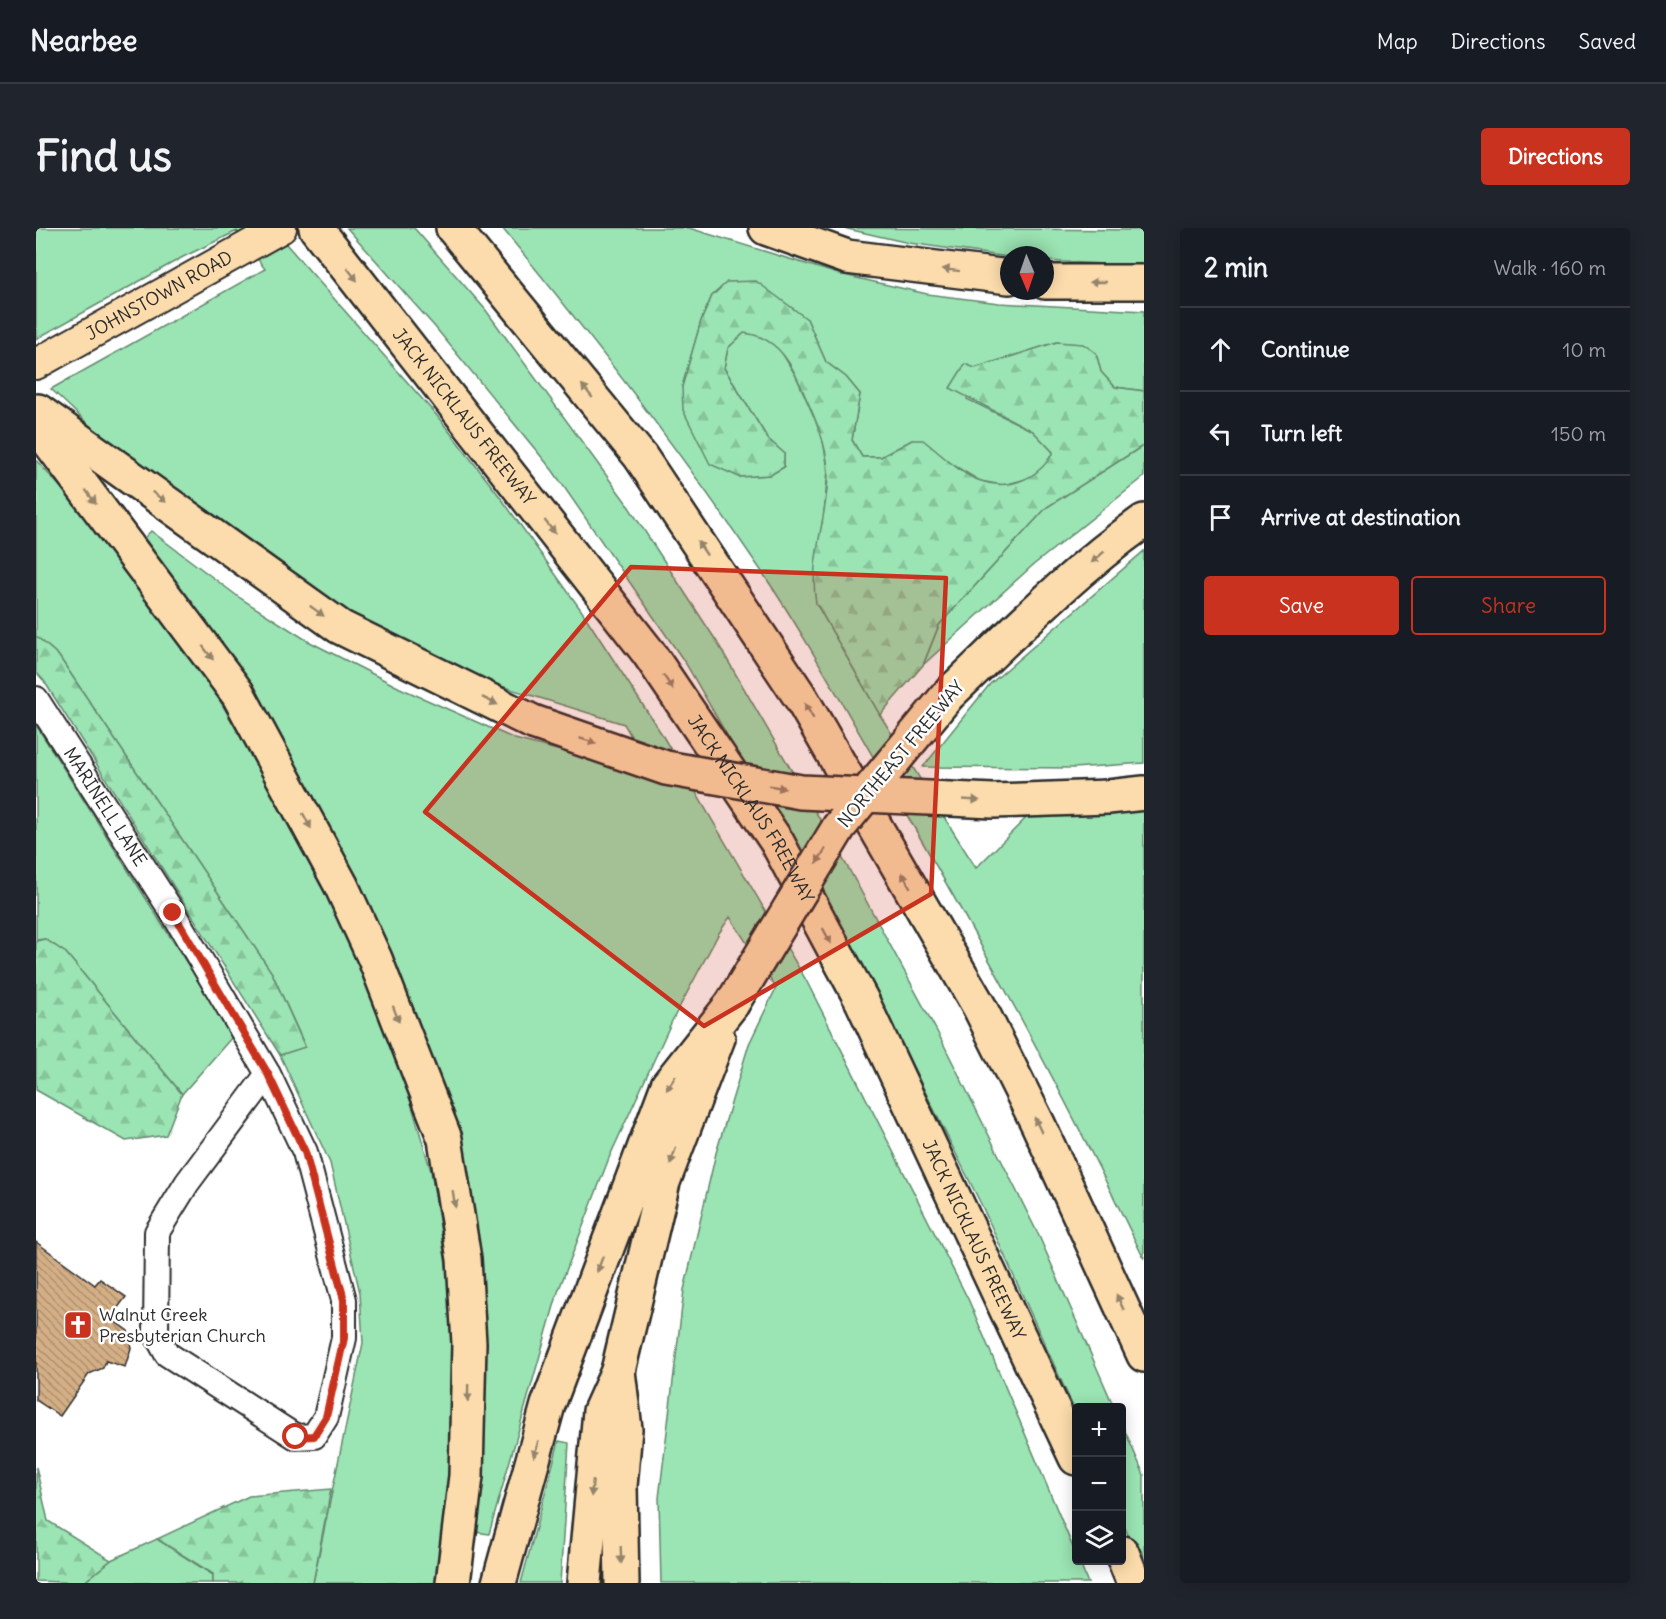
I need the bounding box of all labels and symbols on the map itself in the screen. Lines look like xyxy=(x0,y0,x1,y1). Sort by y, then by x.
street label: JOHNSTOWN ROAD xyxy=(82,245,236,345)
north arrow xyxy=(1000,246,1054,300)
one-way arrow xyxy=(941,265,960,274)
one-way arrow xyxy=(345,266,358,282)
one-way arrow xyxy=(1089,277,1108,287)
street label: JACK NICKLAUS FREEWAY xyxy=(388,324,541,510)
one-way arrow xyxy=(580,383,593,399)
one-way arrow xyxy=(85,489,97,505)
one-way arrow xyxy=(150,491,166,503)
one-way arrow xyxy=(543,519,556,535)
one-way arrow xyxy=(696,540,707,556)
one-way arrow xyxy=(1091,550,1106,563)
one-way arrow xyxy=(310,604,325,616)
one-way arrow xyxy=(202,645,214,661)
one-way arrow xyxy=(662,673,674,689)
street label: NORTHEAST FREEWAY xyxy=(832,675,969,832)
one-way arrow xyxy=(481,696,498,706)
one-way arrow xyxy=(803,703,814,719)
street label: JACK NICKLAUS FREEWAY xyxy=(683,710,819,906)
one-way arrow xyxy=(579,737,597,747)
street label: MARINELL LANE xyxy=(59,743,152,870)
one-way arrow xyxy=(768,783,787,792)
one-way arrow xyxy=(962,795,981,804)
one-way arrow xyxy=(302,813,312,830)
one-way arrow xyxy=(815,848,826,864)
one-way arrow xyxy=(900,872,911,888)
route end xyxy=(159,899,185,925)
one-way arrow xyxy=(822,927,832,944)
one-way arrow xyxy=(391,1005,401,1023)
one-way arrow xyxy=(665,1075,676,1091)
one-way arrow xyxy=(1034,1117,1043,1134)
street label: JACK NICKLAUS FREEWAY xyxy=(917,1136,1031,1343)
one-way arrow xyxy=(668,1147,677,1165)
one-way arrow xyxy=(450,1189,459,1208)
one-way arrow xyxy=(594,1256,604,1274)
one-way arrow xyxy=(1115,1294,1124,1311)
place label: Walnut Creek Presbyterian Church xyxy=(99,1303,266,1347)
church icon: Walnut Creek Presbyterian Church xyxy=(62,1309,94,1341)
one-way arrow xyxy=(463,1383,472,1402)
route start xyxy=(282,1423,308,1449)
one-way arrow xyxy=(531,1440,540,1458)
one-way arrow xyxy=(587,1479,597,1498)
one-way arrow xyxy=(616,1545,625,1564)

